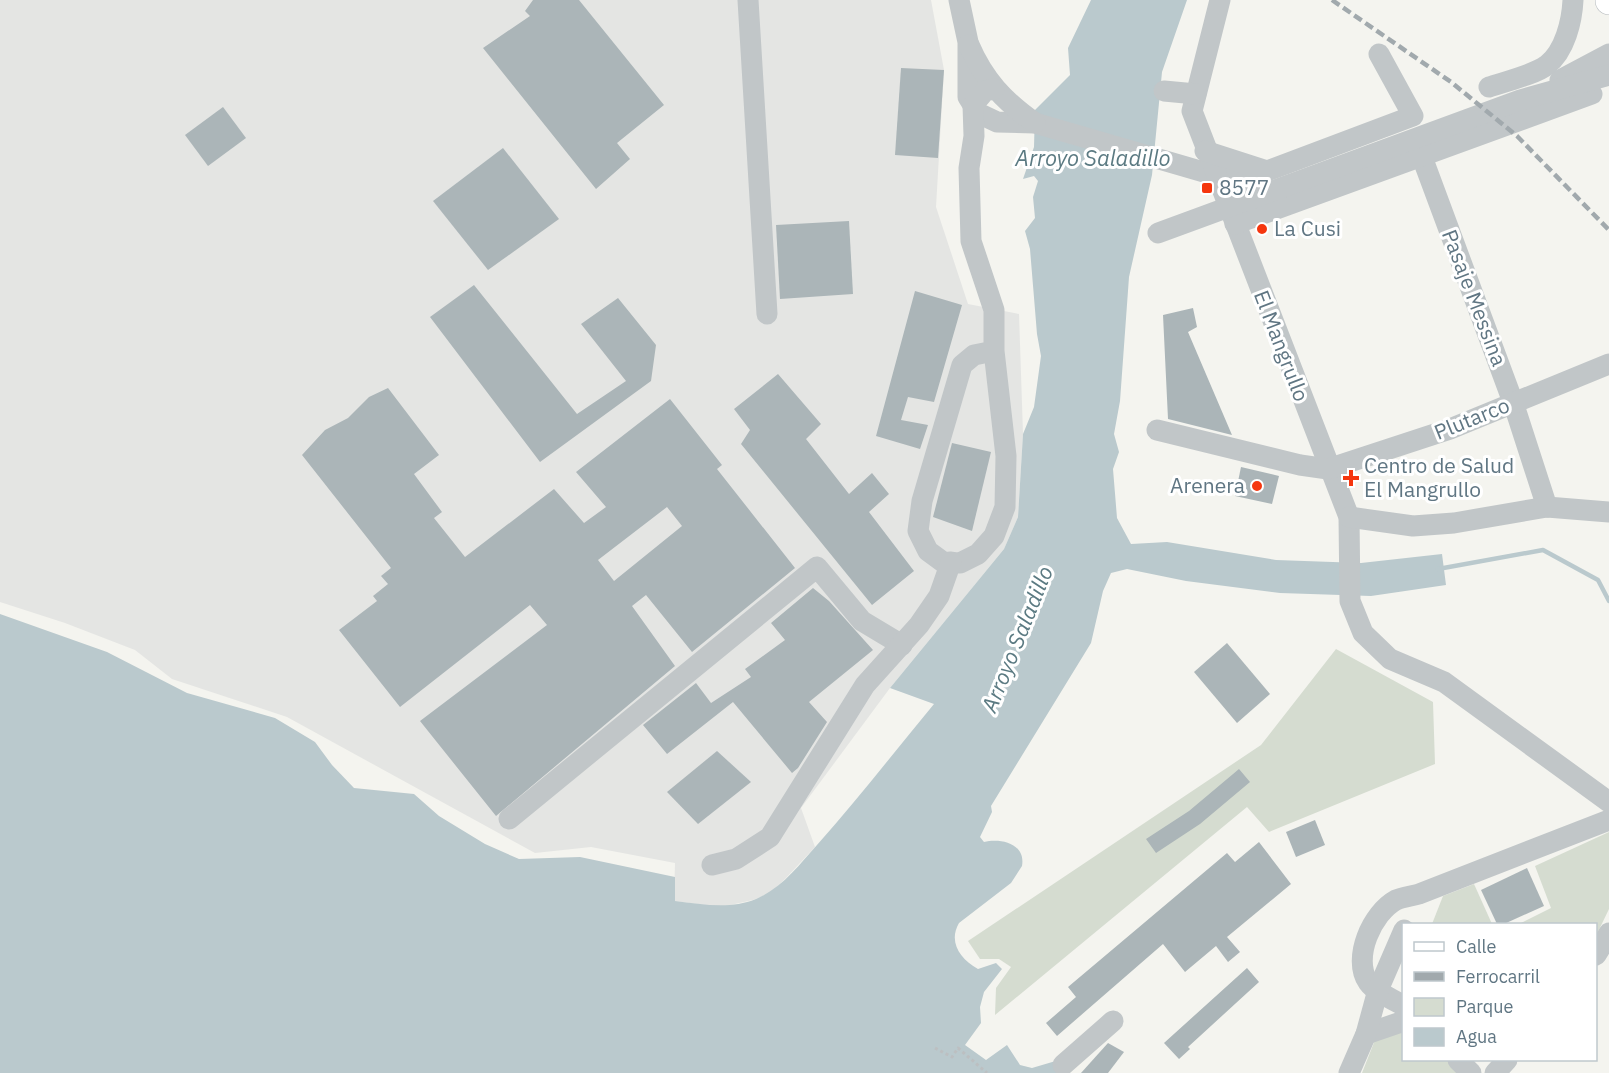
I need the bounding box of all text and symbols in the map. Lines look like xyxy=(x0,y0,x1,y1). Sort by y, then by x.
water label: Arroyo Saladillo xyxy=(1014,143,1171,172)
place label: 8577 xyxy=(1219,173,1269,201)
marker: 8577 xyxy=(1200,181,1214,195)
place label: La Cusi xyxy=(1274,214,1341,242)
marker: La Cusi xyxy=(1255,222,1269,236)
street label: Pasaje Messina xyxy=(1436,225,1514,370)
street label: El Mangrullo xyxy=(1248,286,1316,405)
street label: Plutarco xyxy=(1430,390,1513,446)
place label: Centro de Salud El Mangrullo xyxy=(1364,451,1514,503)
marker: Centro de Salud El Mangrullo xyxy=(1342,469,1360,487)
place label: Arenera xyxy=(1170,471,1245,499)
marker: Arenera xyxy=(1250,479,1264,493)
water label: Arroyo Saladillo xyxy=(974,561,1059,717)
legend xyxy=(1402,923,1597,1061)
text: Calle xyxy=(1456,935,1496,958)
text: Ferrocarril xyxy=(1456,965,1540,988)
text: Parque xyxy=(1456,995,1514,1018)
text: Agua xyxy=(1456,1025,1497,1048)

